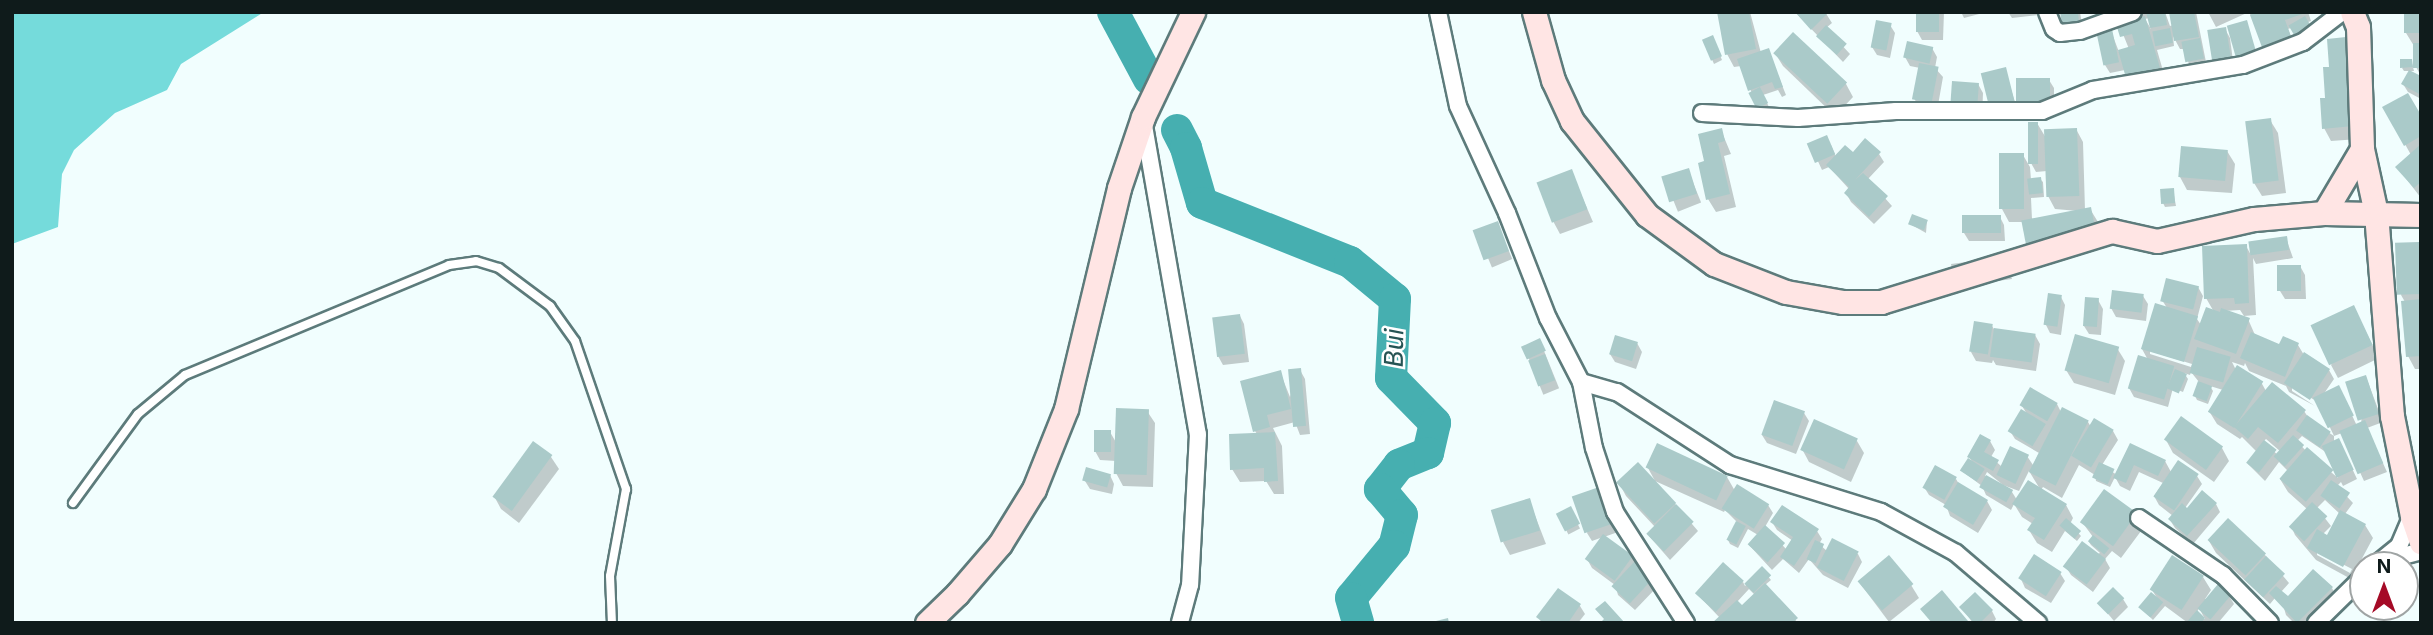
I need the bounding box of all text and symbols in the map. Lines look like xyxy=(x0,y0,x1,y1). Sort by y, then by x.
water label: Bui xyxy=(1378,328,1410,368)
north arrow xyxy=(2349,551,2419,621)
text: N xyxy=(2377,555,2391,578)

